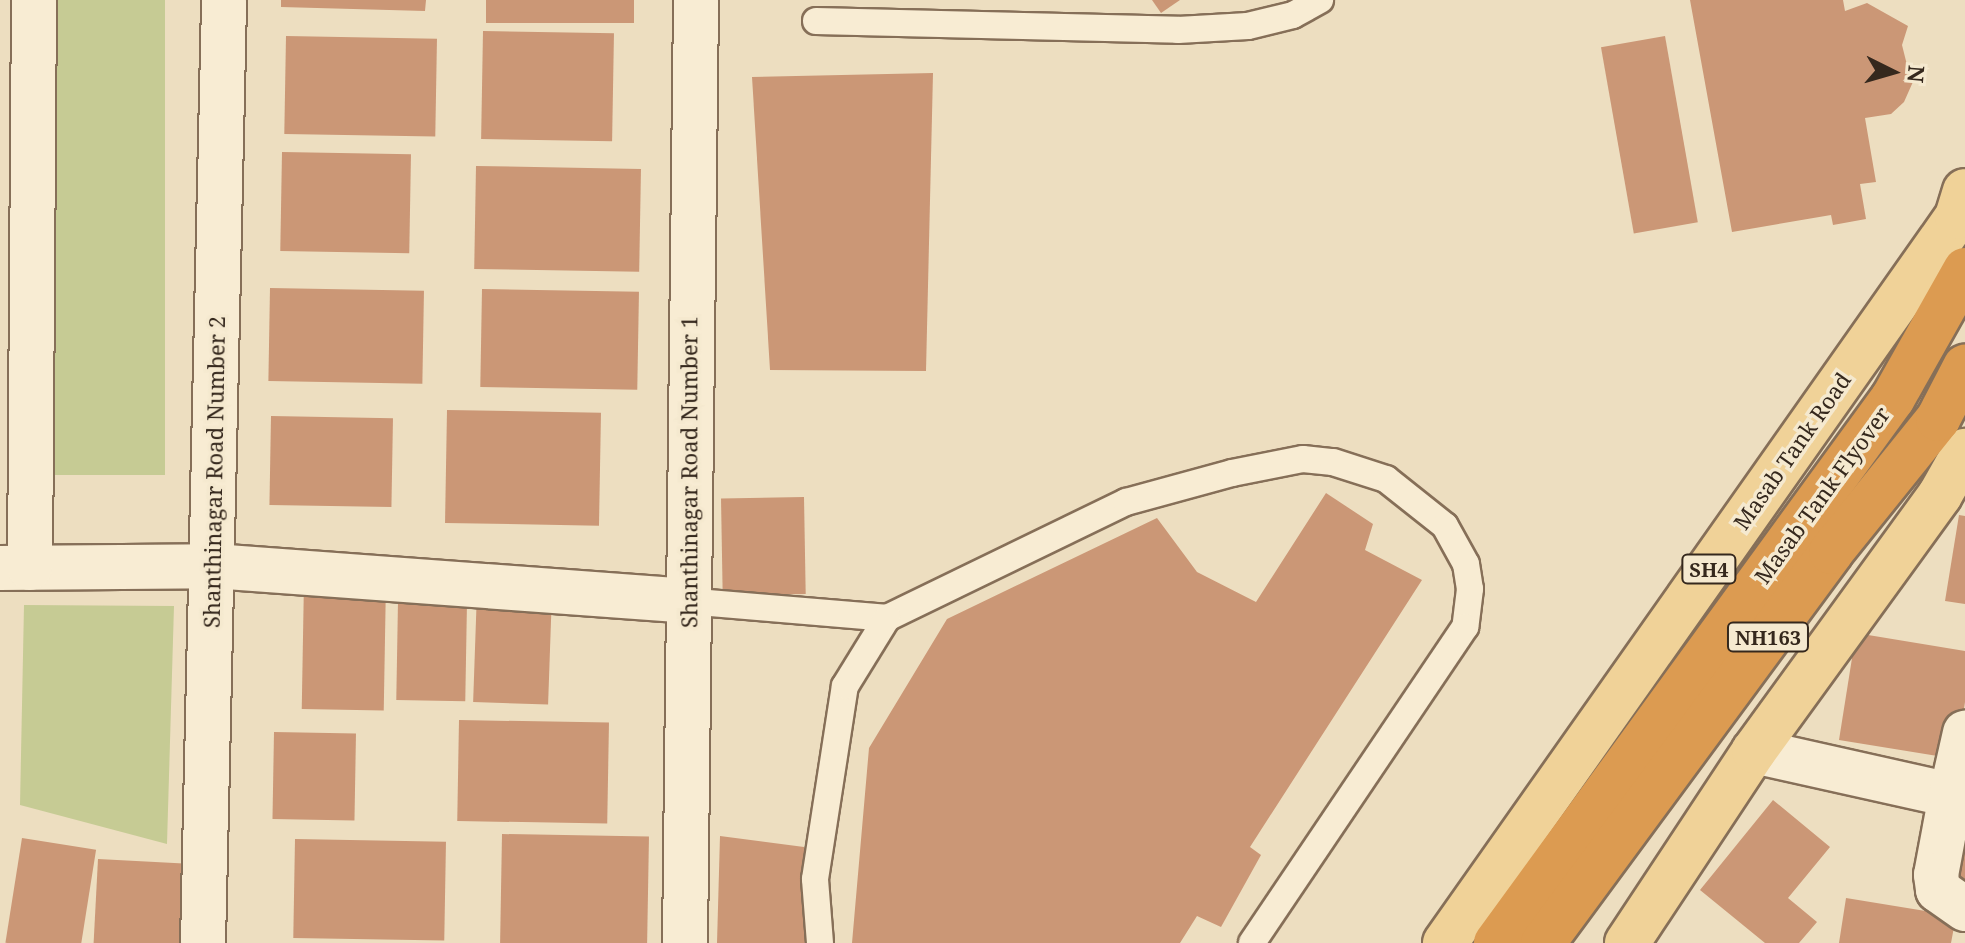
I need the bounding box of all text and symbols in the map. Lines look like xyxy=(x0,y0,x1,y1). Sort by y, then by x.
north arrow xyxy=(1853,32,1933,112)
text: N xyxy=(1901,64,1933,84)
street label: Shanthinagar Road Number 2 xyxy=(198,316,230,628)
street label: Shanthinagar Road Number 1 xyxy=(676,316,702,628)
street label: Masab Tank Road xyxy=(1728,367,1856,535)
street label: Masab Tank Flyover xyxy=(1749,401,1895,589)
road number: SH4 xyxy=(1681,553,1737,585)
road number: NH163 xyxy=(1726,621,1810,653)

